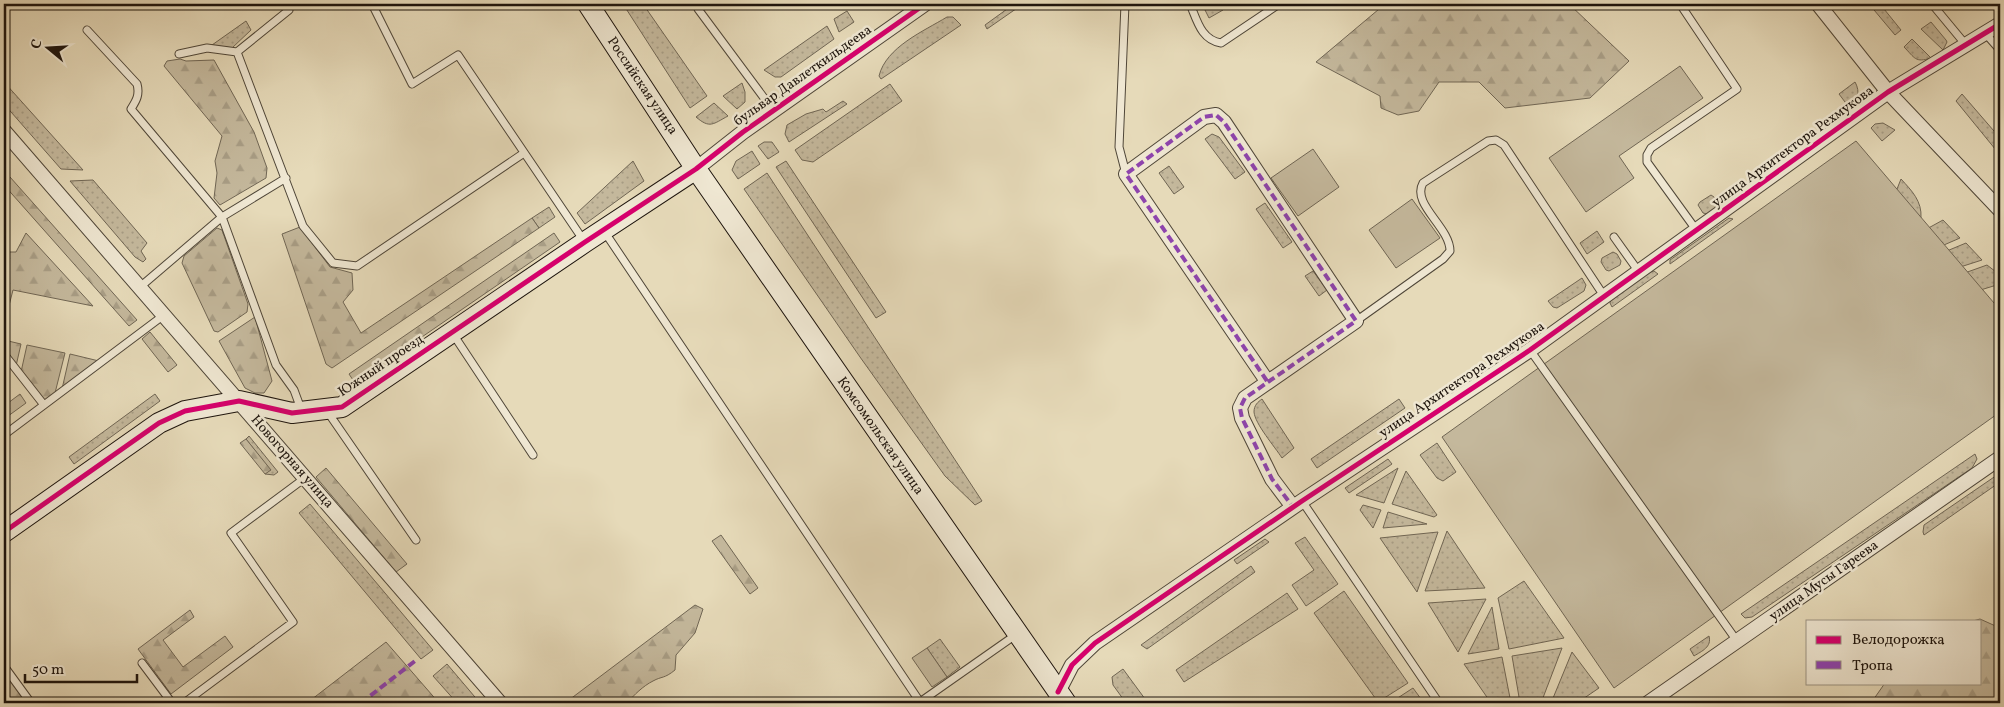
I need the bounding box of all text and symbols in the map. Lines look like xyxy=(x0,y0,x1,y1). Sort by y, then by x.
street label: бульвар Давлеткильдеева xyxy=(730,21,876,131)
north arrow xyxy=(22,22,72,72)
street label: Российская улица xyxy=(602,33,682,139)
text: С xyxy=(27,37,47,52)
street label: улица Архитектора Рехмукова xyxy=(1708,82,1878,212)
street label: улица Архитектора Рехмукова xyxy=(1375,317,1549,443)
street label: Южный проезд xyxy=(335,330,428,402)
street label: Комсомольская улица xyxy=(832,373,928,499)
street label: Новогорная улица xyxy=(246,411,338,513)
street label: улица Мусы Гареева xyxy=(1766,536,1882,626)
legend xyxy=(1806,620,1982,684)
text: Велодорожка xyxy=(1852,630,1945,651)
scale bar xyxy=(25,652,138,684)
text: Тропа xyxy=(1852,656,1893,677)
text: 50 m xyxy=(32,660,64,681)

